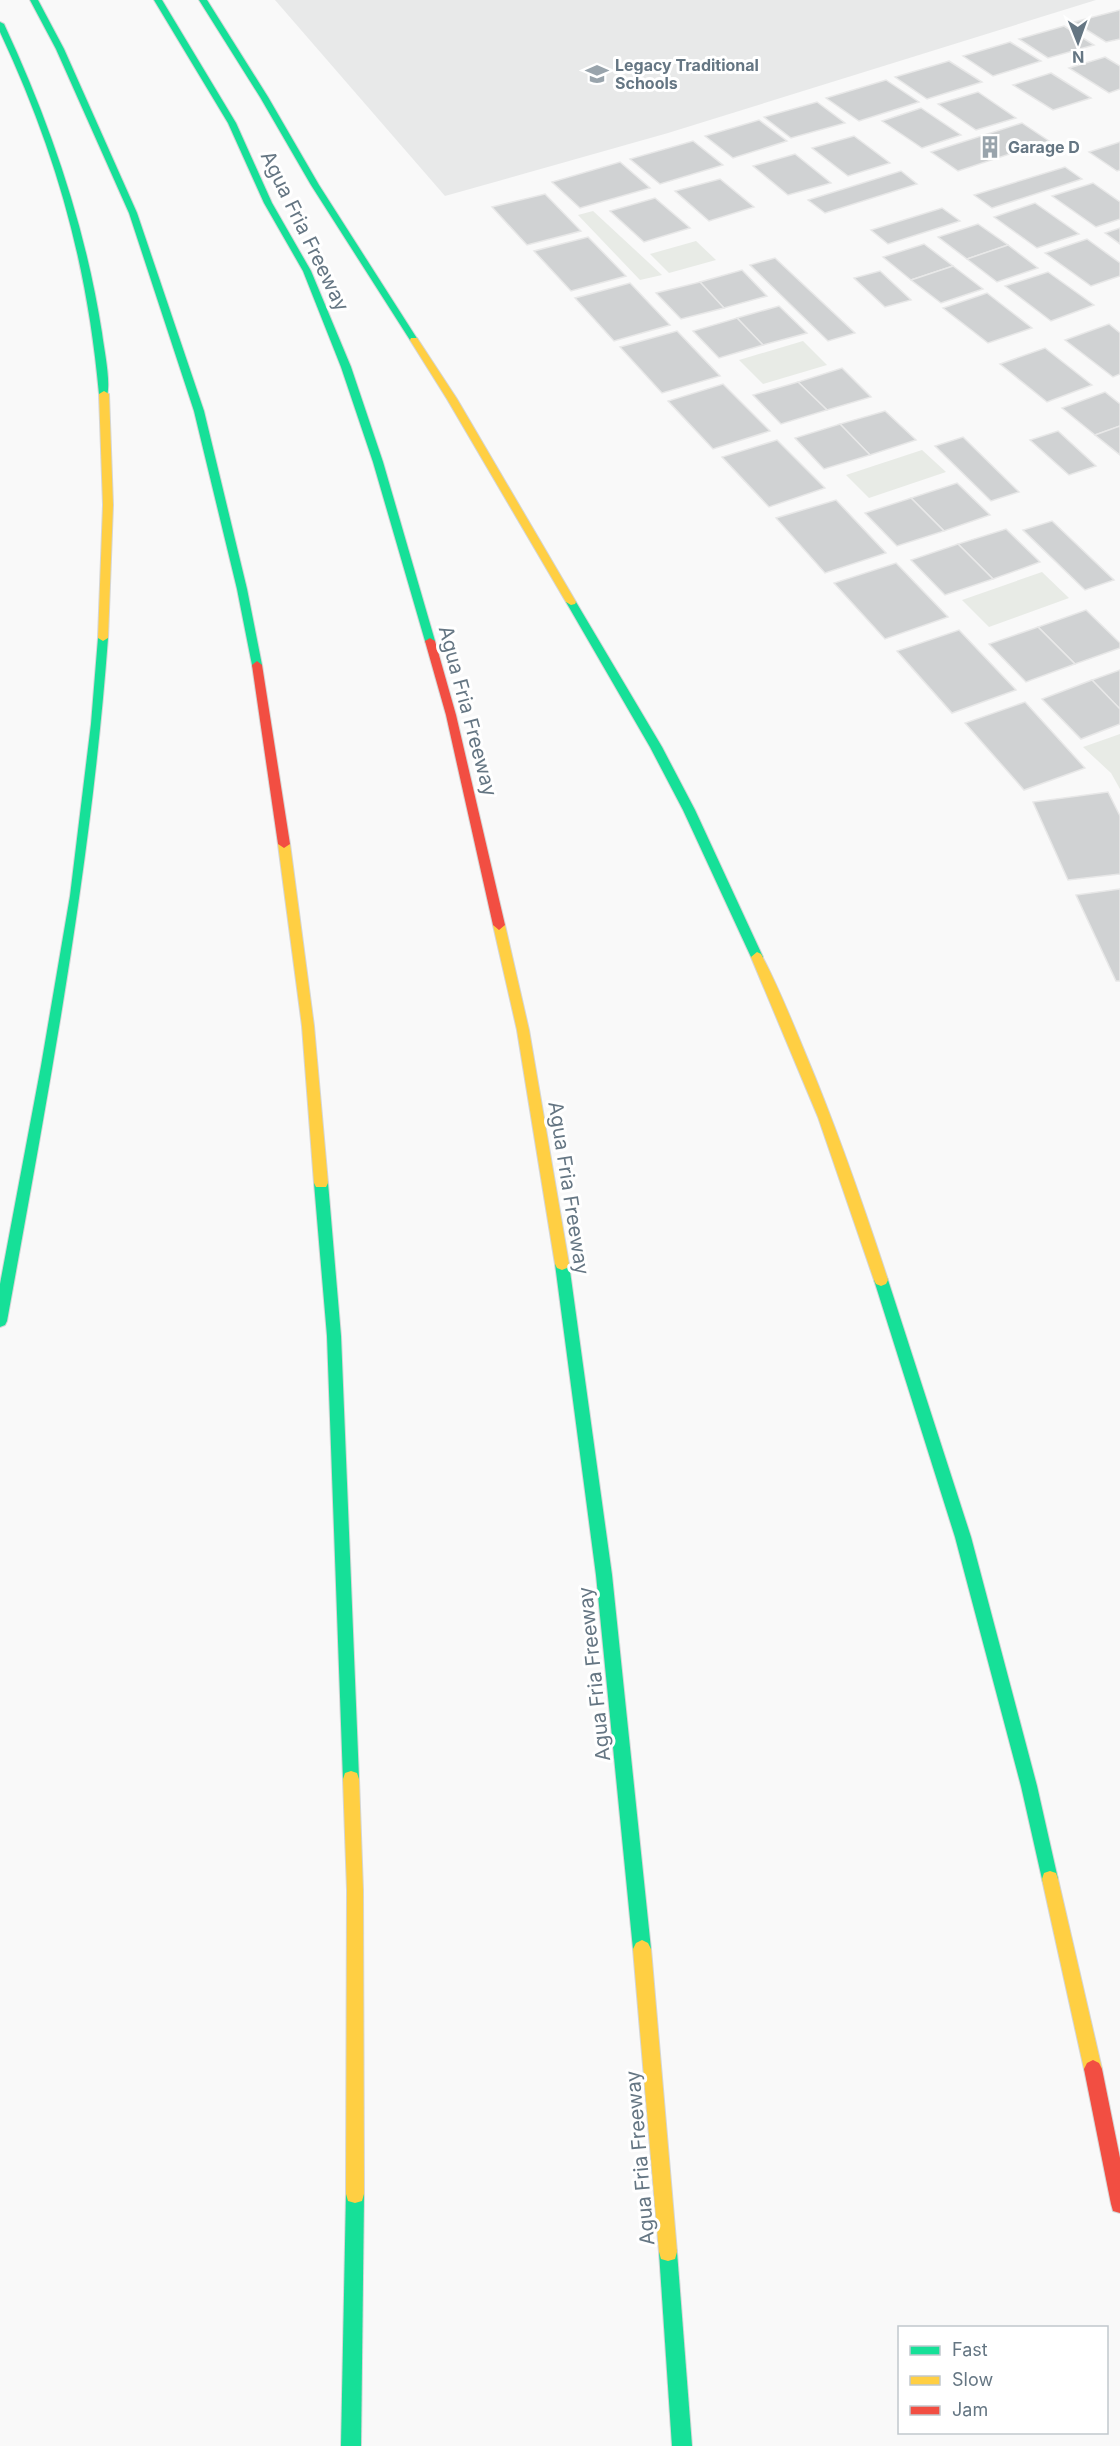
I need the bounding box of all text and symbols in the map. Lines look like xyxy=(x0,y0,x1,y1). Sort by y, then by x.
north arrow xyxy=(1048,12,1108,72)
text: N xyxy=(1072,47,1085,67)
place label: Legacy Traditional Schools xyxy=(615,55,759,93)
school or university icon: Legacy Traditional Schools xyxy=(584,61,610,87)
building icon: Garage D xyxy=(977,134,1003,160)
place label: Garage D xyxy=(1008,137,1080,157)
street label: Agua Fria Freeway xyxy=(256,147,354,315)
street label: Agua Fria Freeway xyxy=(434,623,502,799)
street label: Agua Fria Freeway xyxy=(543,1099,595,1277)
street label: Agua Fria Freeway xyxy=(573,1586,615,1762)
street label: Agua Fria Freeway xyxy=(620,2070,660,2246)
legend xyxy=(898,2326,1108,2434)
text: Fast xyxy=(952,2339,988,2360)
text: Slow xyxy=(952,2369,993,2390)
text: Jam xyxy=(952,2399,988,2420)

